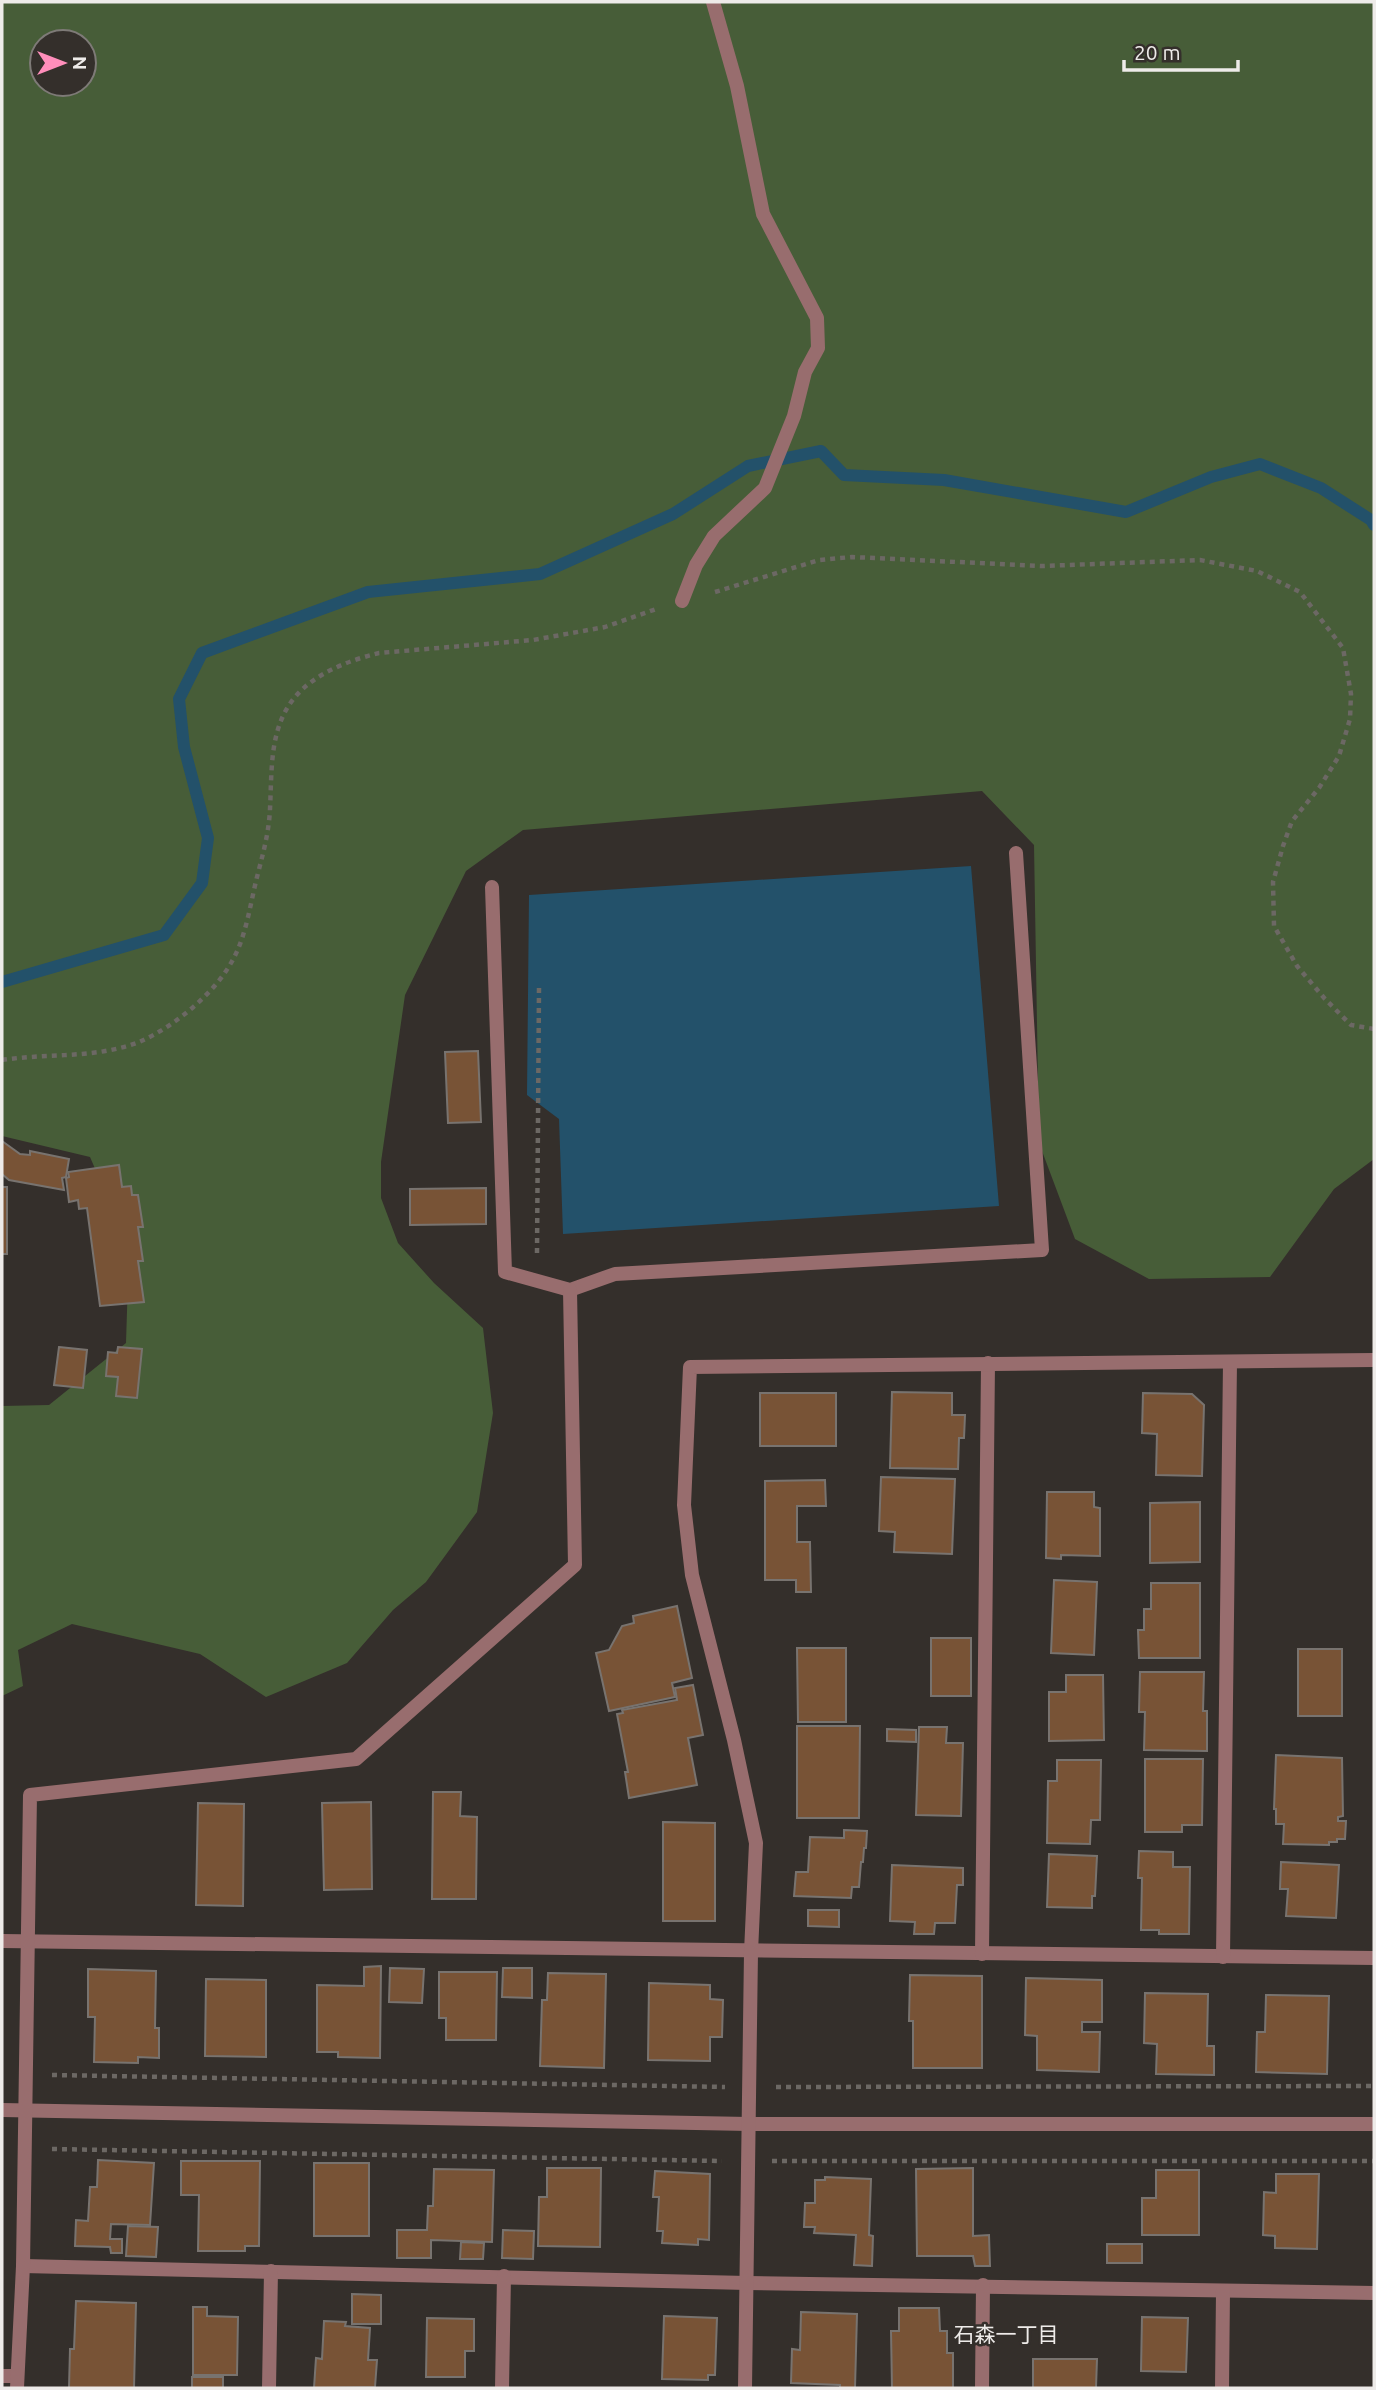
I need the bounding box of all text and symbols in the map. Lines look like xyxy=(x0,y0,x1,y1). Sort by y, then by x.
north arrow xyxy=(28,28,98,98)
scale bar xyxy=(1124,28,1238,72)
text: 20 m xyxy=(1134,40,1181,64)
text: N xyxy=(69,56,91,70)
district label: 石森一丁目 xyxy=(954,2322,1059,2346)

